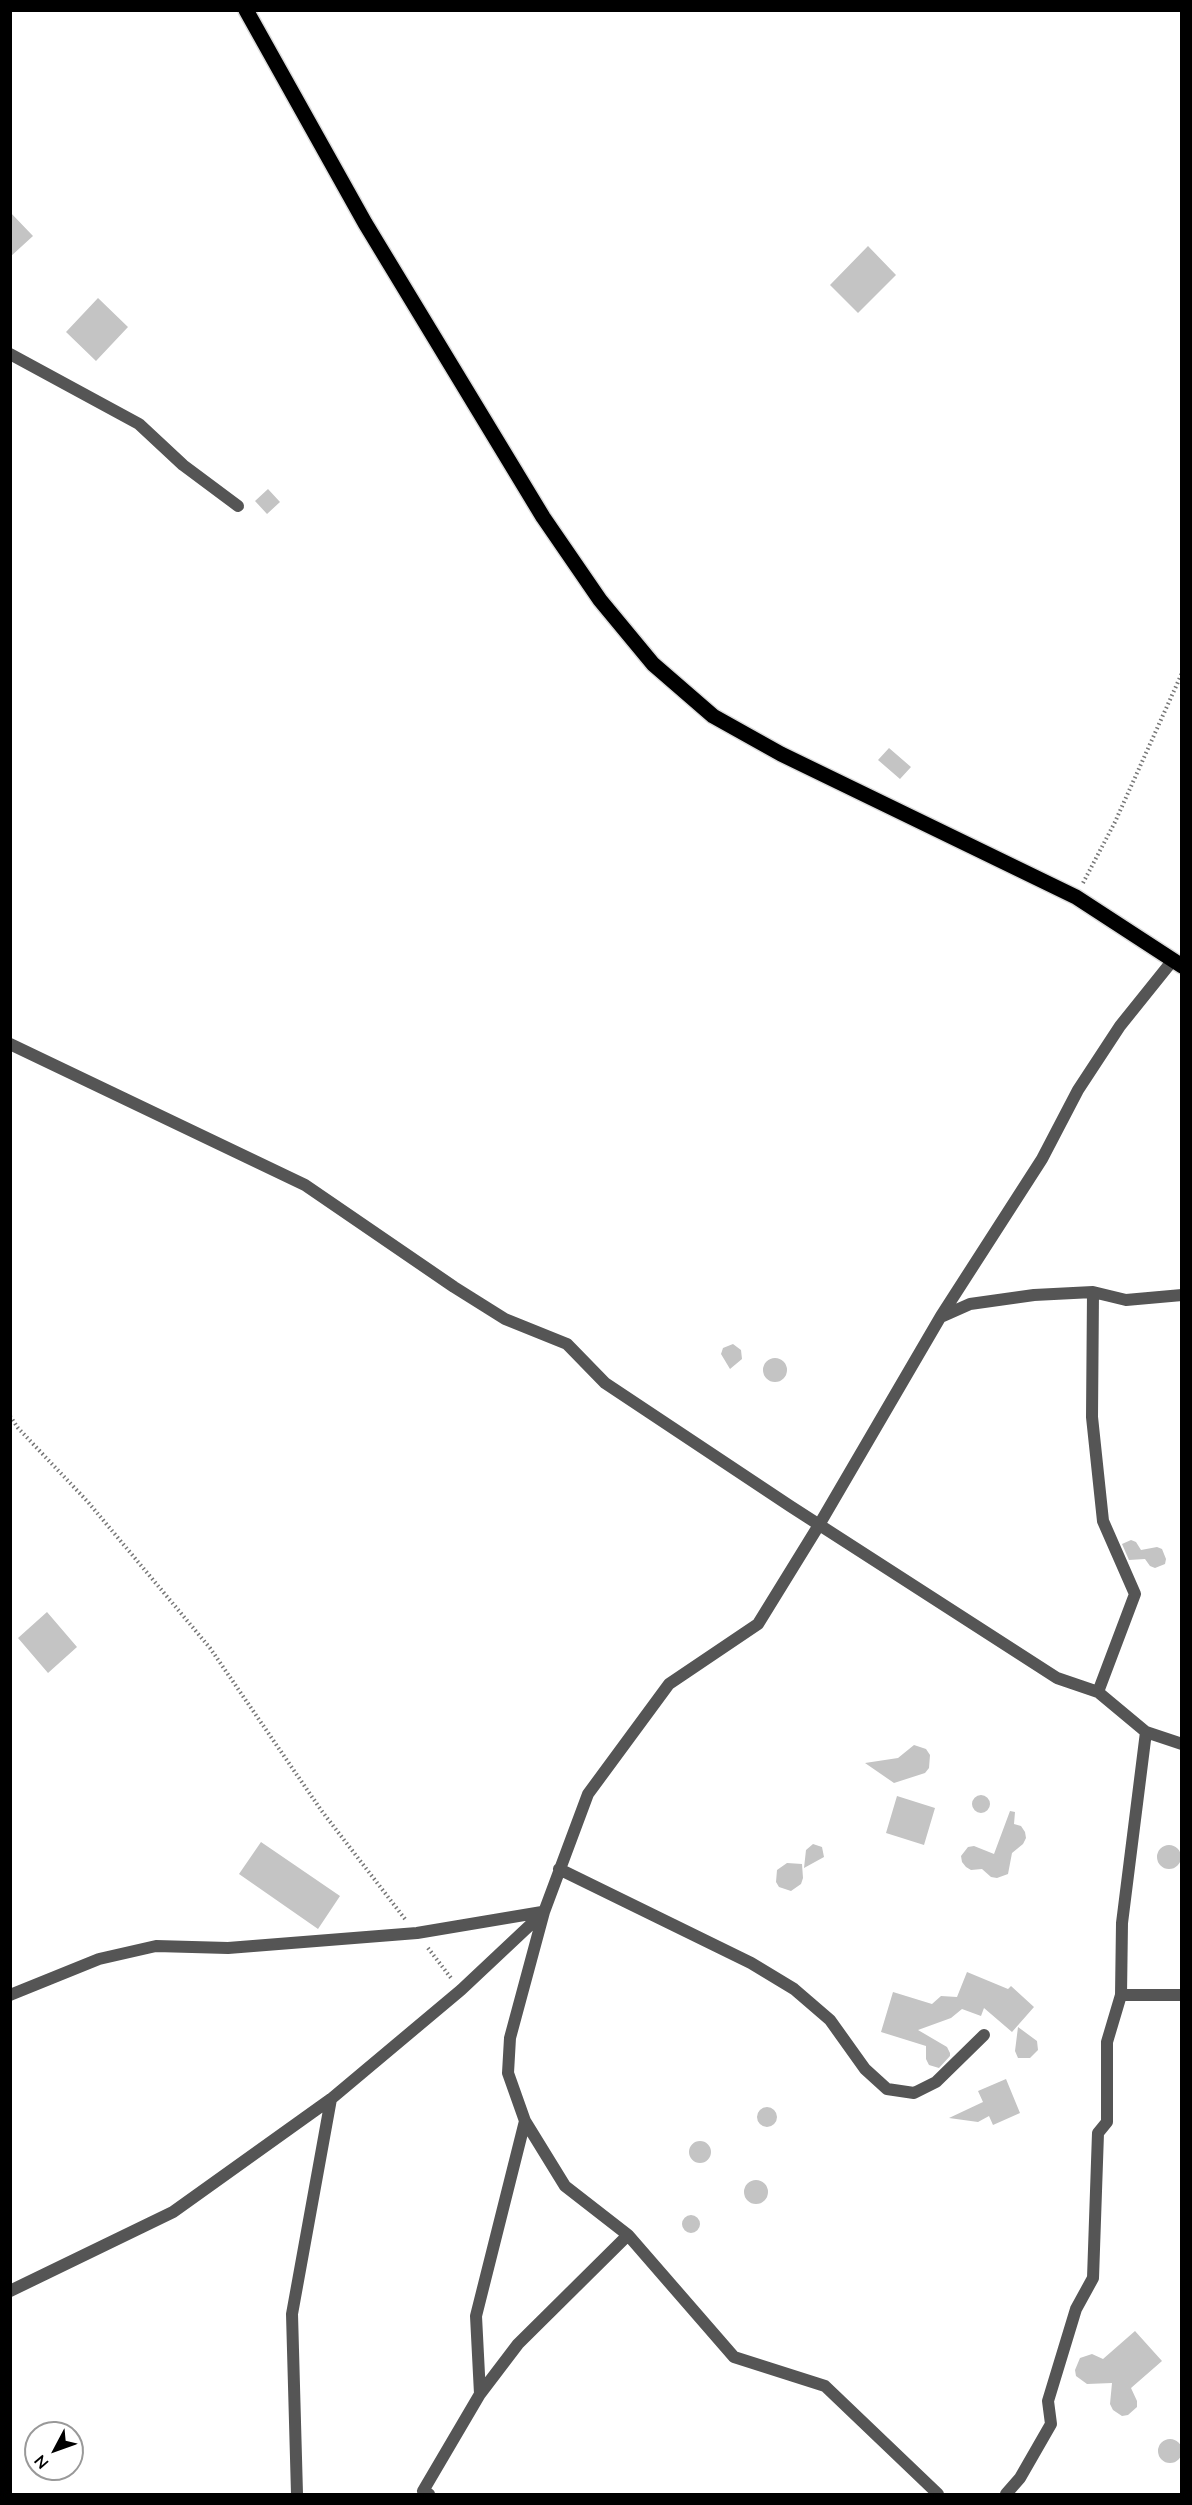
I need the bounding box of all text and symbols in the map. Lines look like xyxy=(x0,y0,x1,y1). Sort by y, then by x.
north arrow xyxy=(24,2421,84,2481)
text: N xyxy=(30,2450,54,2473)

